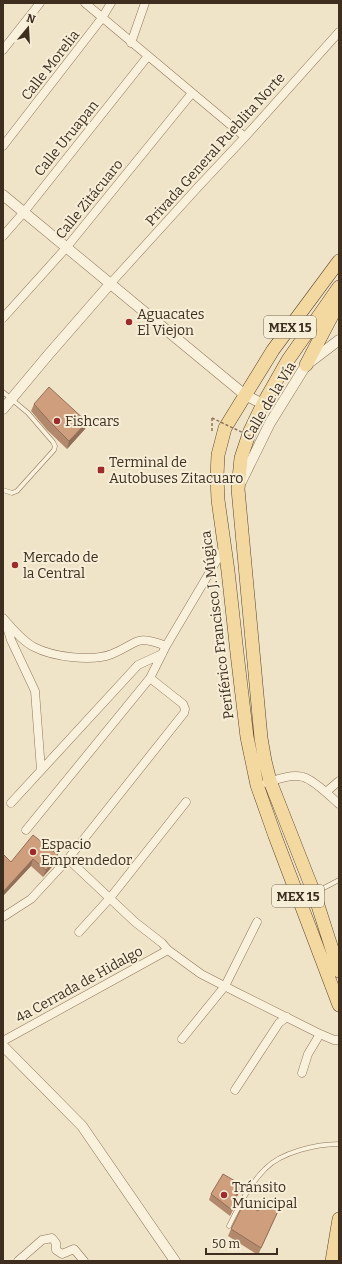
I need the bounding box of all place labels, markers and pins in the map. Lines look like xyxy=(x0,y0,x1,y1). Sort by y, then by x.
place label: Aguacates El Viejon xyxy=(137,306,205,339)
marker: Aguacates El Viejon xyxy=(124,317,134,327)
place label: Fishcars xyxy=(65,413,120,430)
marker: Fishcars xyxy=(52,416,62,426)
place label: Terminal de Autobuses Zitacuaro xyxy=(109,454,243,487)
marker: Terminal de Autobuses Zitacuaro xyxy=(96,465,106,475)
place label: Mercado de la Central xyxy=(23,549,98,582)
marker: Mercado de la Central xyxy=(10,560,20,570)
place label: Espacio Emprendedor xyxy=(41,836,132,869)
marker: Espacio Emprendedor xyxy=(28,847,38,857)
place label: Tránsito Municipal xyxy=(232,1179,297,1212)
marker: Tránsito Municipal xyxy=(219,1190,229,1200)

